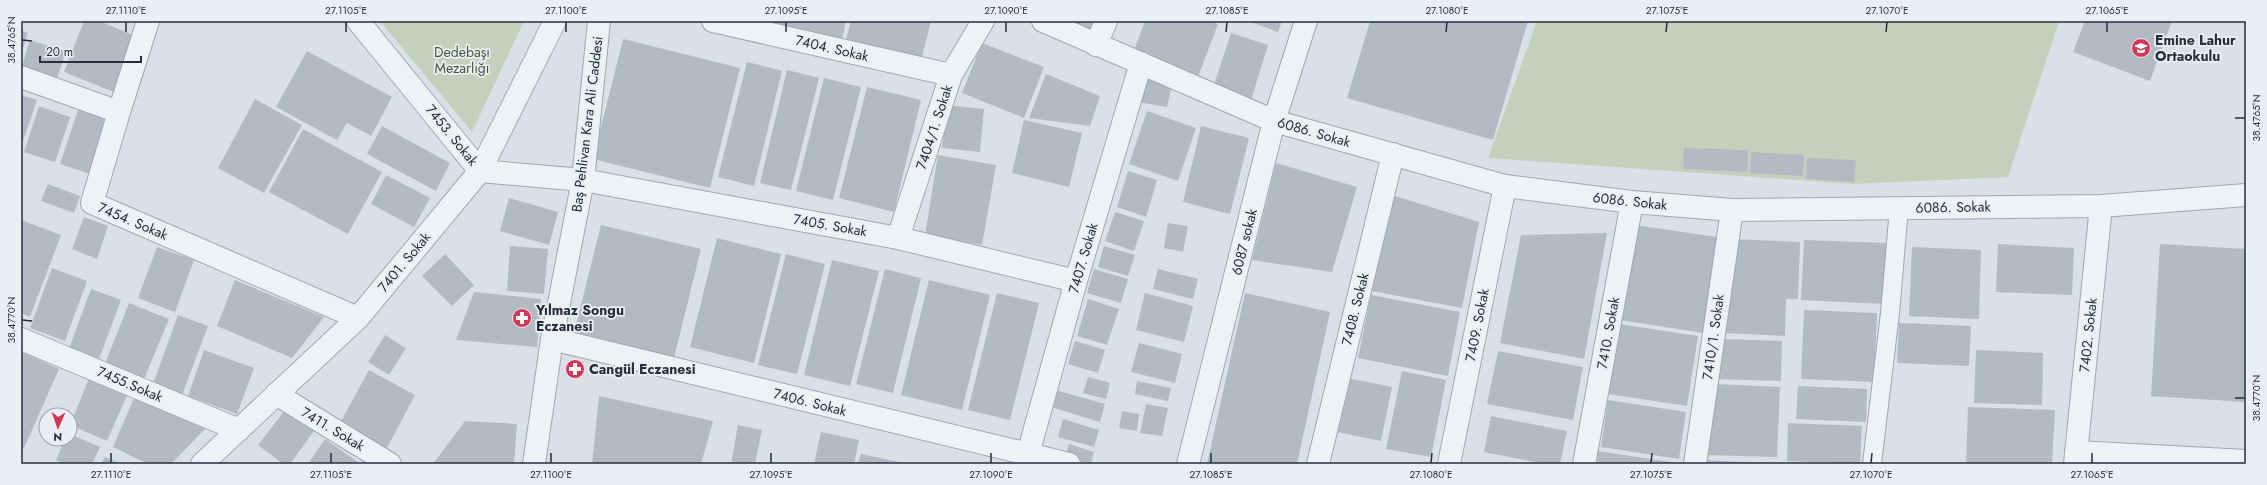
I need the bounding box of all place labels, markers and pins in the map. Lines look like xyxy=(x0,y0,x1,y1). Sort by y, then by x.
place label: Emine Lahur Ortaokulu xyxy=(2155,30,2236,66)
school or university icon: Emine Lahur Ortaokulu xyxy=(2130,37,2152,59)
place label: Yılmaz Songu Eczanesi xyxy=(535,300,624,336)
pharmacy icon: Yılmaz Songu Eczanesi xyxy=(511,307,533,329)
pharmacy icon: Cangül Eczanesi xyxy=(564,358,586,380)
place label: Cangül Eczanesi xyxy=(589,359,696,379)

